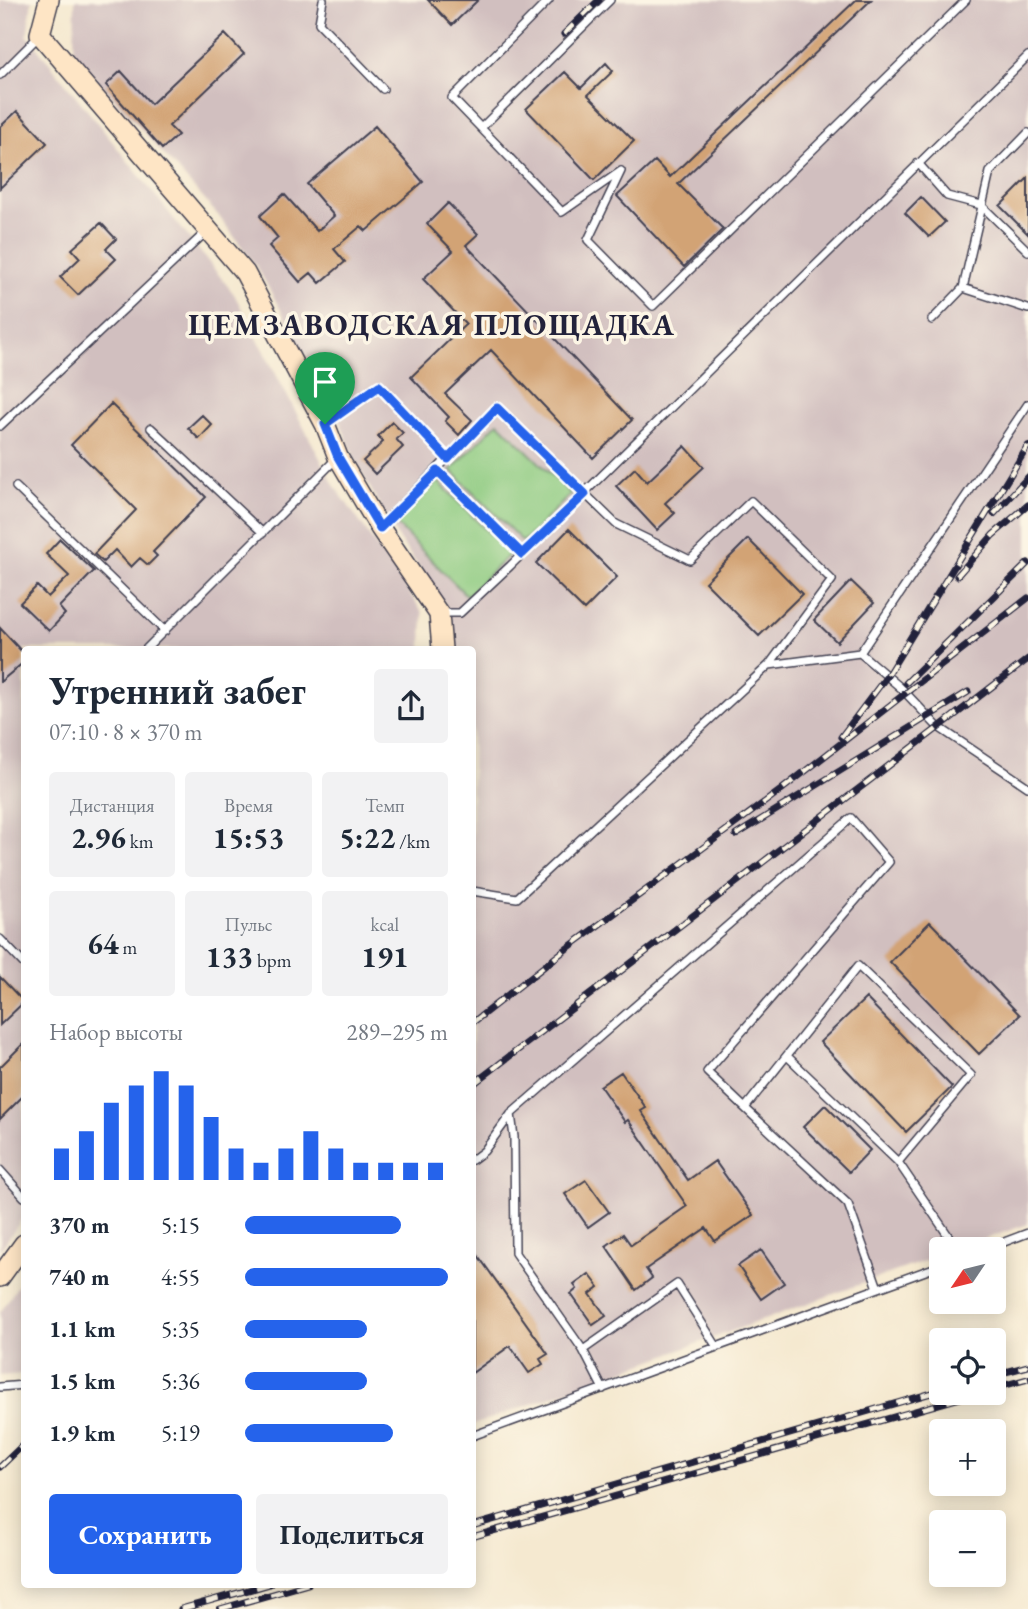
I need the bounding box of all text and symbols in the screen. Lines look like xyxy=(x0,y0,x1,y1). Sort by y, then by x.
district label: ЦЕМЗАВОДСКАЯ ПЛОЩАДКА xyxy=(188,305,676,344)
pin xyxy=(295,352,355,424)
icon: arrive xyxy=(306,363,344,401)
text: Утренний забег xyxy=(49,666,306,715)
button: share xyxy=(374,669,448,743)
text: 07:10 · 8 × 370 m xyxy=(49,717,202,747)
text: Дистанция xyxy=(70,793,155,818)
text: Время xyxy=(224,793,273,818)
text: Темп xyxy=(365,793,405,818)
text: 2.96 xyxy=(71,818,126,857)
text: 15:53 xyxy=(213,818,284,857)
text: 5:22 xyxy=(339,818,395,857)
text: km xyxy=(126,829,153,854)
text: /km xyxy=(395,829,430,854)
text: Пульс xyxy=(224,912,273,937)
text: kcal xyxy=(371,912,399,937)
text: 64 xyxy=(87,924,119,963)
text: m xyxy=(119,935,137,960)
text: 133 xyxy=(206,937,253,976)
text: 191 xyxy=(361,937,409,976)
text: bpm xyxy=(253,948,291,973)
text: Набор высоты xyxy=(49,1017,183,1047)
text: 289–295 m xyxy=(347,1017,448,1047)
text: 370 m xyxy=(49,1210,110,1240)
text: 5:15 xyxy=(161,1210,200,1240)
north arrow xyxy=(929,1237,1006,1314)
map controls xyxy=(929,1237,1006,1587)
text: 740 m xyxy=(49,1262,110,1292)
text: 4:55 xyxy=(161,1262,200,1292)
text: 1.1 km xyxy=(49,1314,116,1344)
text: 5:35 xyxy=(161,1314,200,1344)
button: locate xyxy=(929,1328,1006,1405)
text: 1.5 km xyxy=(49,1366,116,1396)
text: 5:36 xyxy=(161,1366,200,1396)
text: 1.9 km xyxy=(49,1418,116,1448)
text: 5:19 xyxy=(161,1418,200,1448)
button: + xyxy=(929,1419,1006,1496)
button: Сохранить xyxy=(49,1494,242,1574)
button: Поделиться xyxy=(256,1494,448,1574)
button: − xyxy=(929,1510,1006,1587)

